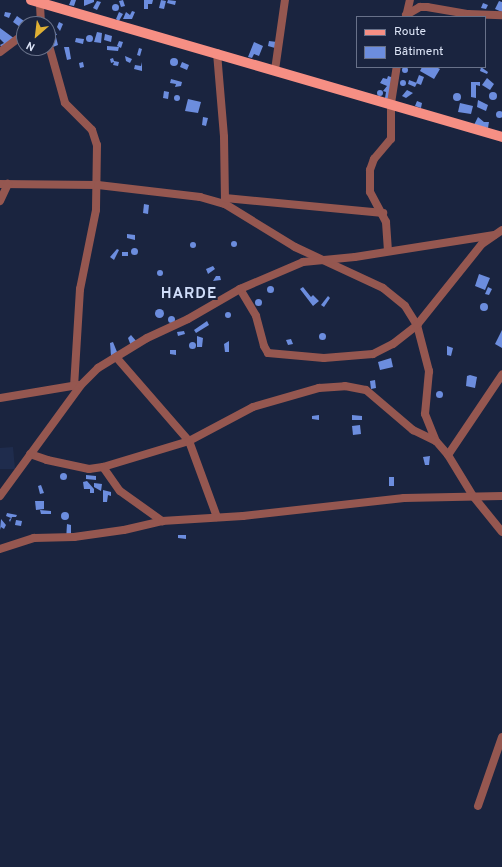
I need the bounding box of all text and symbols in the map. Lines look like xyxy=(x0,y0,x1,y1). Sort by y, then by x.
north arrow xyxy=(16,16,56,56)
legend xyxy=(356,16,486,68)
text: Route xyxy=(394,24,426,40)
text: N xyxy=(24,38,38,54)
text: Bâtiment xyxy=(394,44,444,60)
district label: HARDE xyxy=(161,286,217,304)

